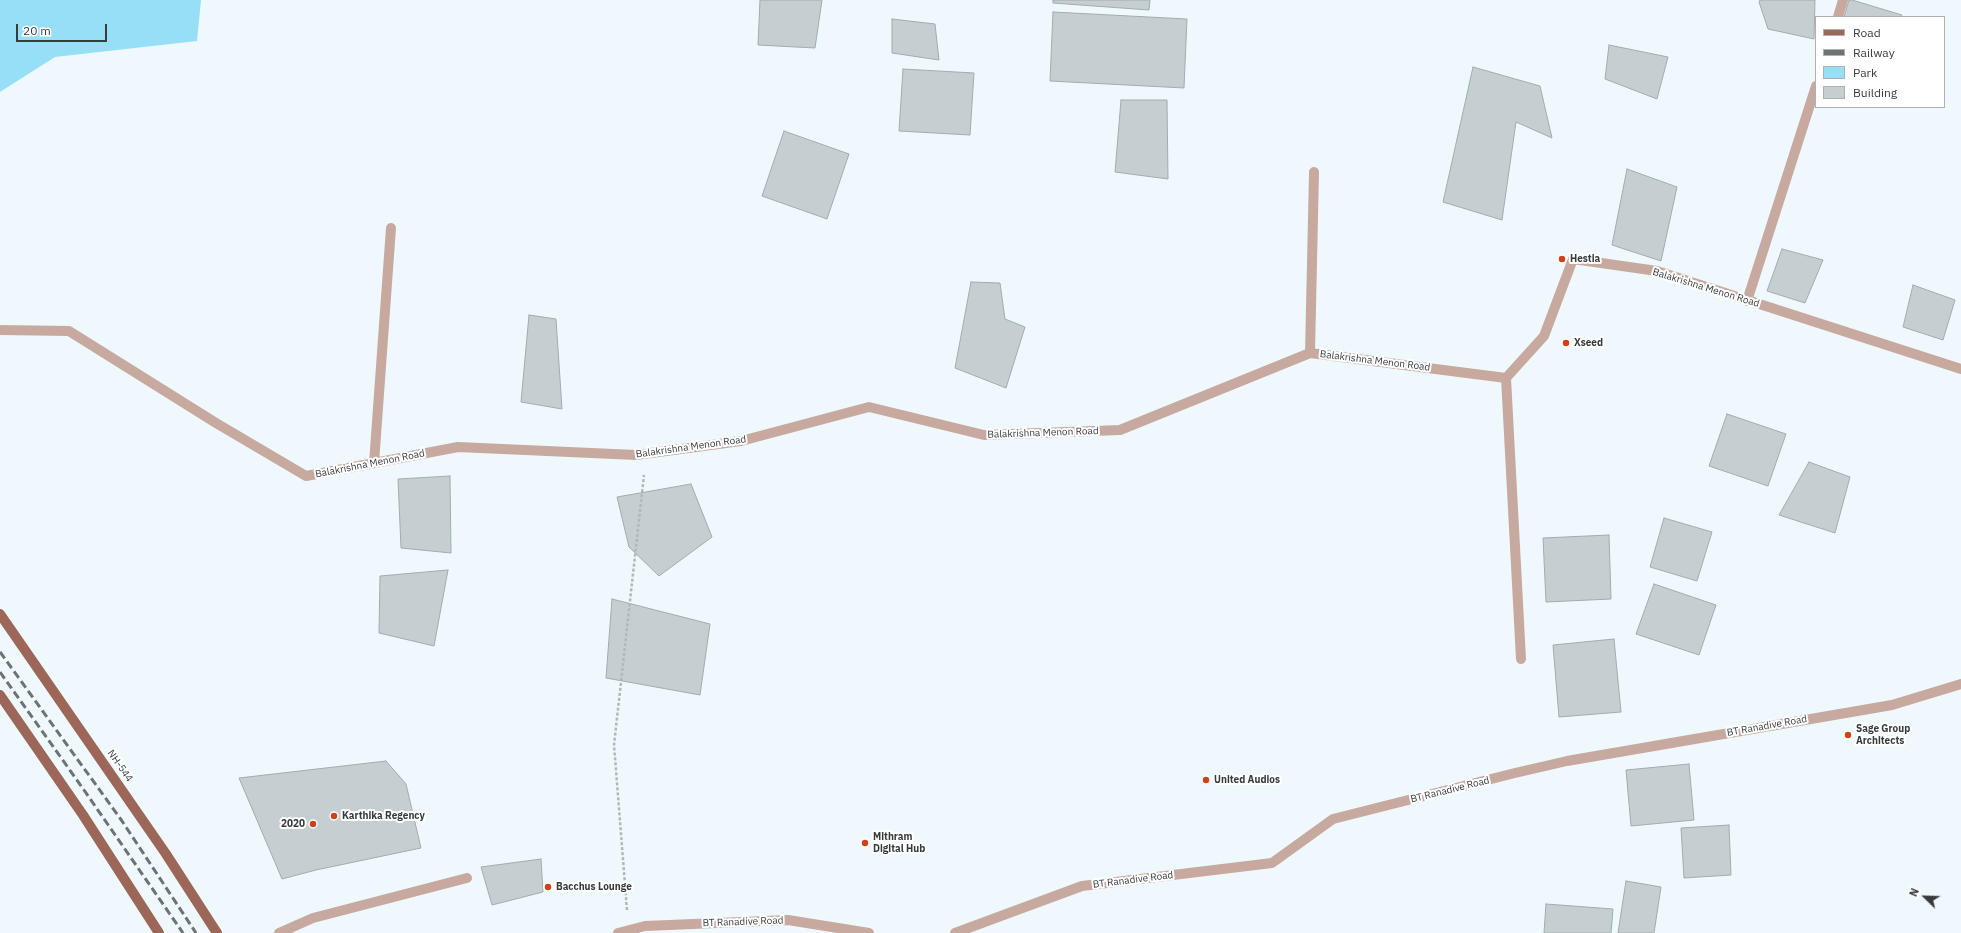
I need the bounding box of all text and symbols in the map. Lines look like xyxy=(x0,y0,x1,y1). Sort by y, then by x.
scale bar xyxy=(18,16,109,42)
legend xyxy=(1815,16,1945,108)
text: 20 m xyxy=(23,23,51,38)
text: Road xyxy=(1853,25,1881,40)
text: Railway xyxy=(1853,45,1895,60)
text: Park xyxy=(1853,65,1877,80)
text: Building xyxy=(1853,85,1897,100)
place label: Hestia xyxy=(1570,253,1600,265)
marker: Hestia xyxy=(1557,254,1567,264)
street label: Balakrishna Menon Road xyxy=(1651,266,1761,310)
place label: Xseed xyxy=(1574,337,1603,349)
marker: Xseed xyxy=(1561,338,1571,348)
street label: Balakrishna Menon Road xyxy=(1319,348,1431,374)
street label: Balakrishna Menon Road xyxy=(987,425,1099,441)
street label: Balakrishna Menon Road xyxy=(635,433,747,461)
street label: Balakrishna Menon Road xyxy=(314,447,426,481)
street label: BT Ranadive Road xyxy=(1726,713,1808,739)
place label: Sage Group Architects xyxy=(1856,723,1910,746)
marker: Sage Group Architects xyxy=(1843,730,1853,740)
street label: NH-544 xyxy=(105,748,135,784)
place label: United Audios xyxy=(1214,774,1280,786)
street label: BT Ranadive Road xyxy=(1409,774,1491,806)
marker: United Audios xyxy=(1201,775,1211,785)
place label: Karthika Regency xyxy=(342,810,425,822)
marker: Karthika Regency xyxy=(329,811,339,821)
place label: 2020 xyxy=(281,818,305,830)
marker: 2020 xyxy=(308,819,318,829)
place label: Mithram Digital Hub xyxy=(873,831,925,854)
marker: Mithram Digital Hub xyxy=(860,838,870,848)
street label: BT Ranadive Road xyxy=(1092,869,1174,891)
north arrow xyxy=(1905,877,1945,917)
place label: Bacchus Lounge xyxy=(556,881,632,893)
marker: Bacchus Lounge xyxy=(543,882,553,892)
text: N xyxy=(1906,886,1922,899)
street label: BT Ranadive Road xyxy=(702,915,784,929)

